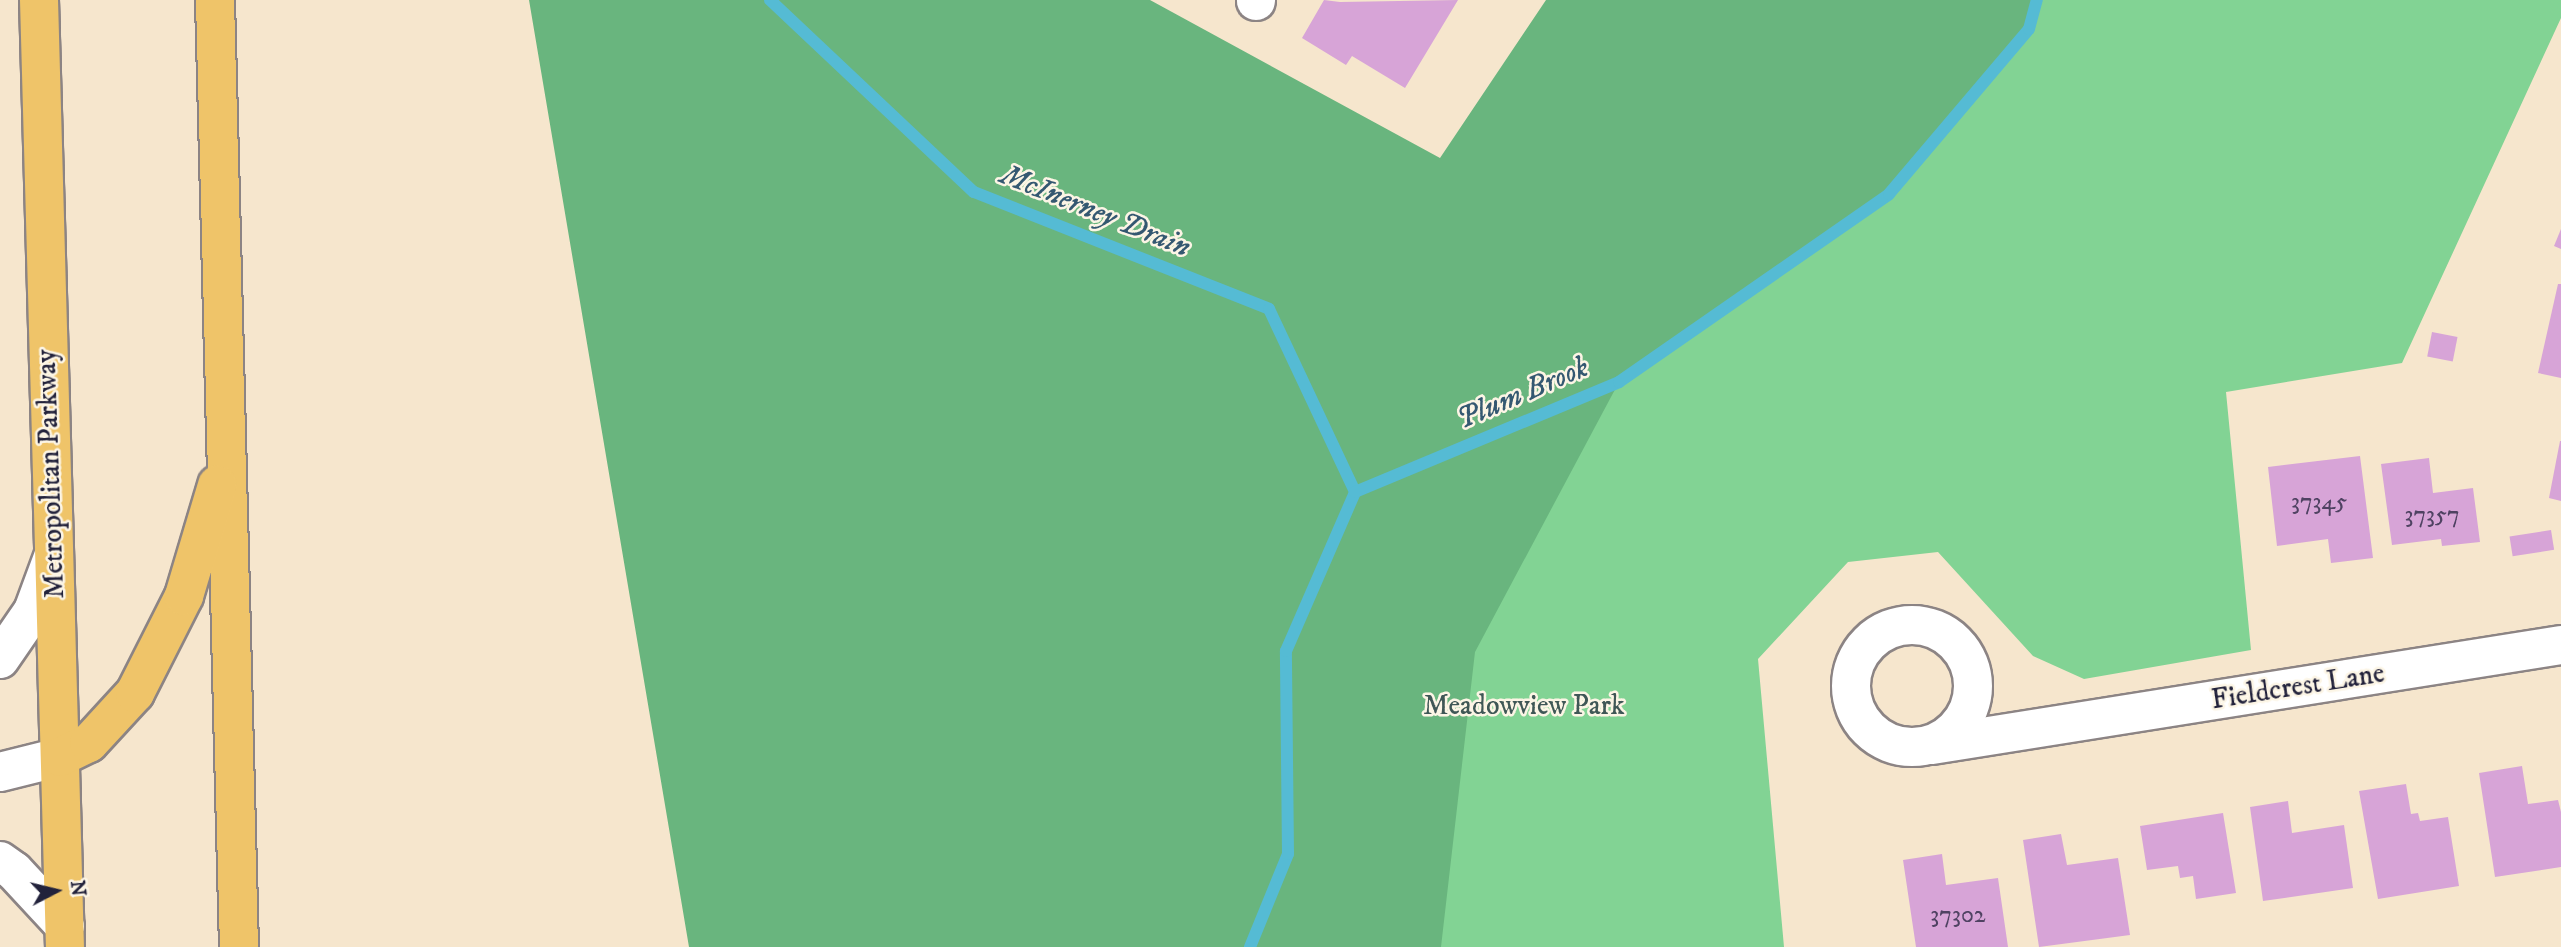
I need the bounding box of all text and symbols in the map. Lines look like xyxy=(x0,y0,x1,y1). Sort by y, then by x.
water label: McInerney Drain xyxy=(995,158,1195,266)
street label: Metropolitan Parkway xyxy=(30,349,72,599)
water label: Plum Brook xyxy=(1452,350,1594,438)
house number: 37345 xyxy=(2291,489,2347,517)
house number: 37357 xyxy=(2404,502,2460,530)
street label: Fieldcrest Lane xyxy=(2209,657,2387,717)
park label: Meadowview Park xyxy=(1423,689,1625,723)
north arrow xyxy=(21,856,91,926)
text: N xyxy=(65,879,90,898)
house number: 37302 xyxy=(1930,902,1986,930)

